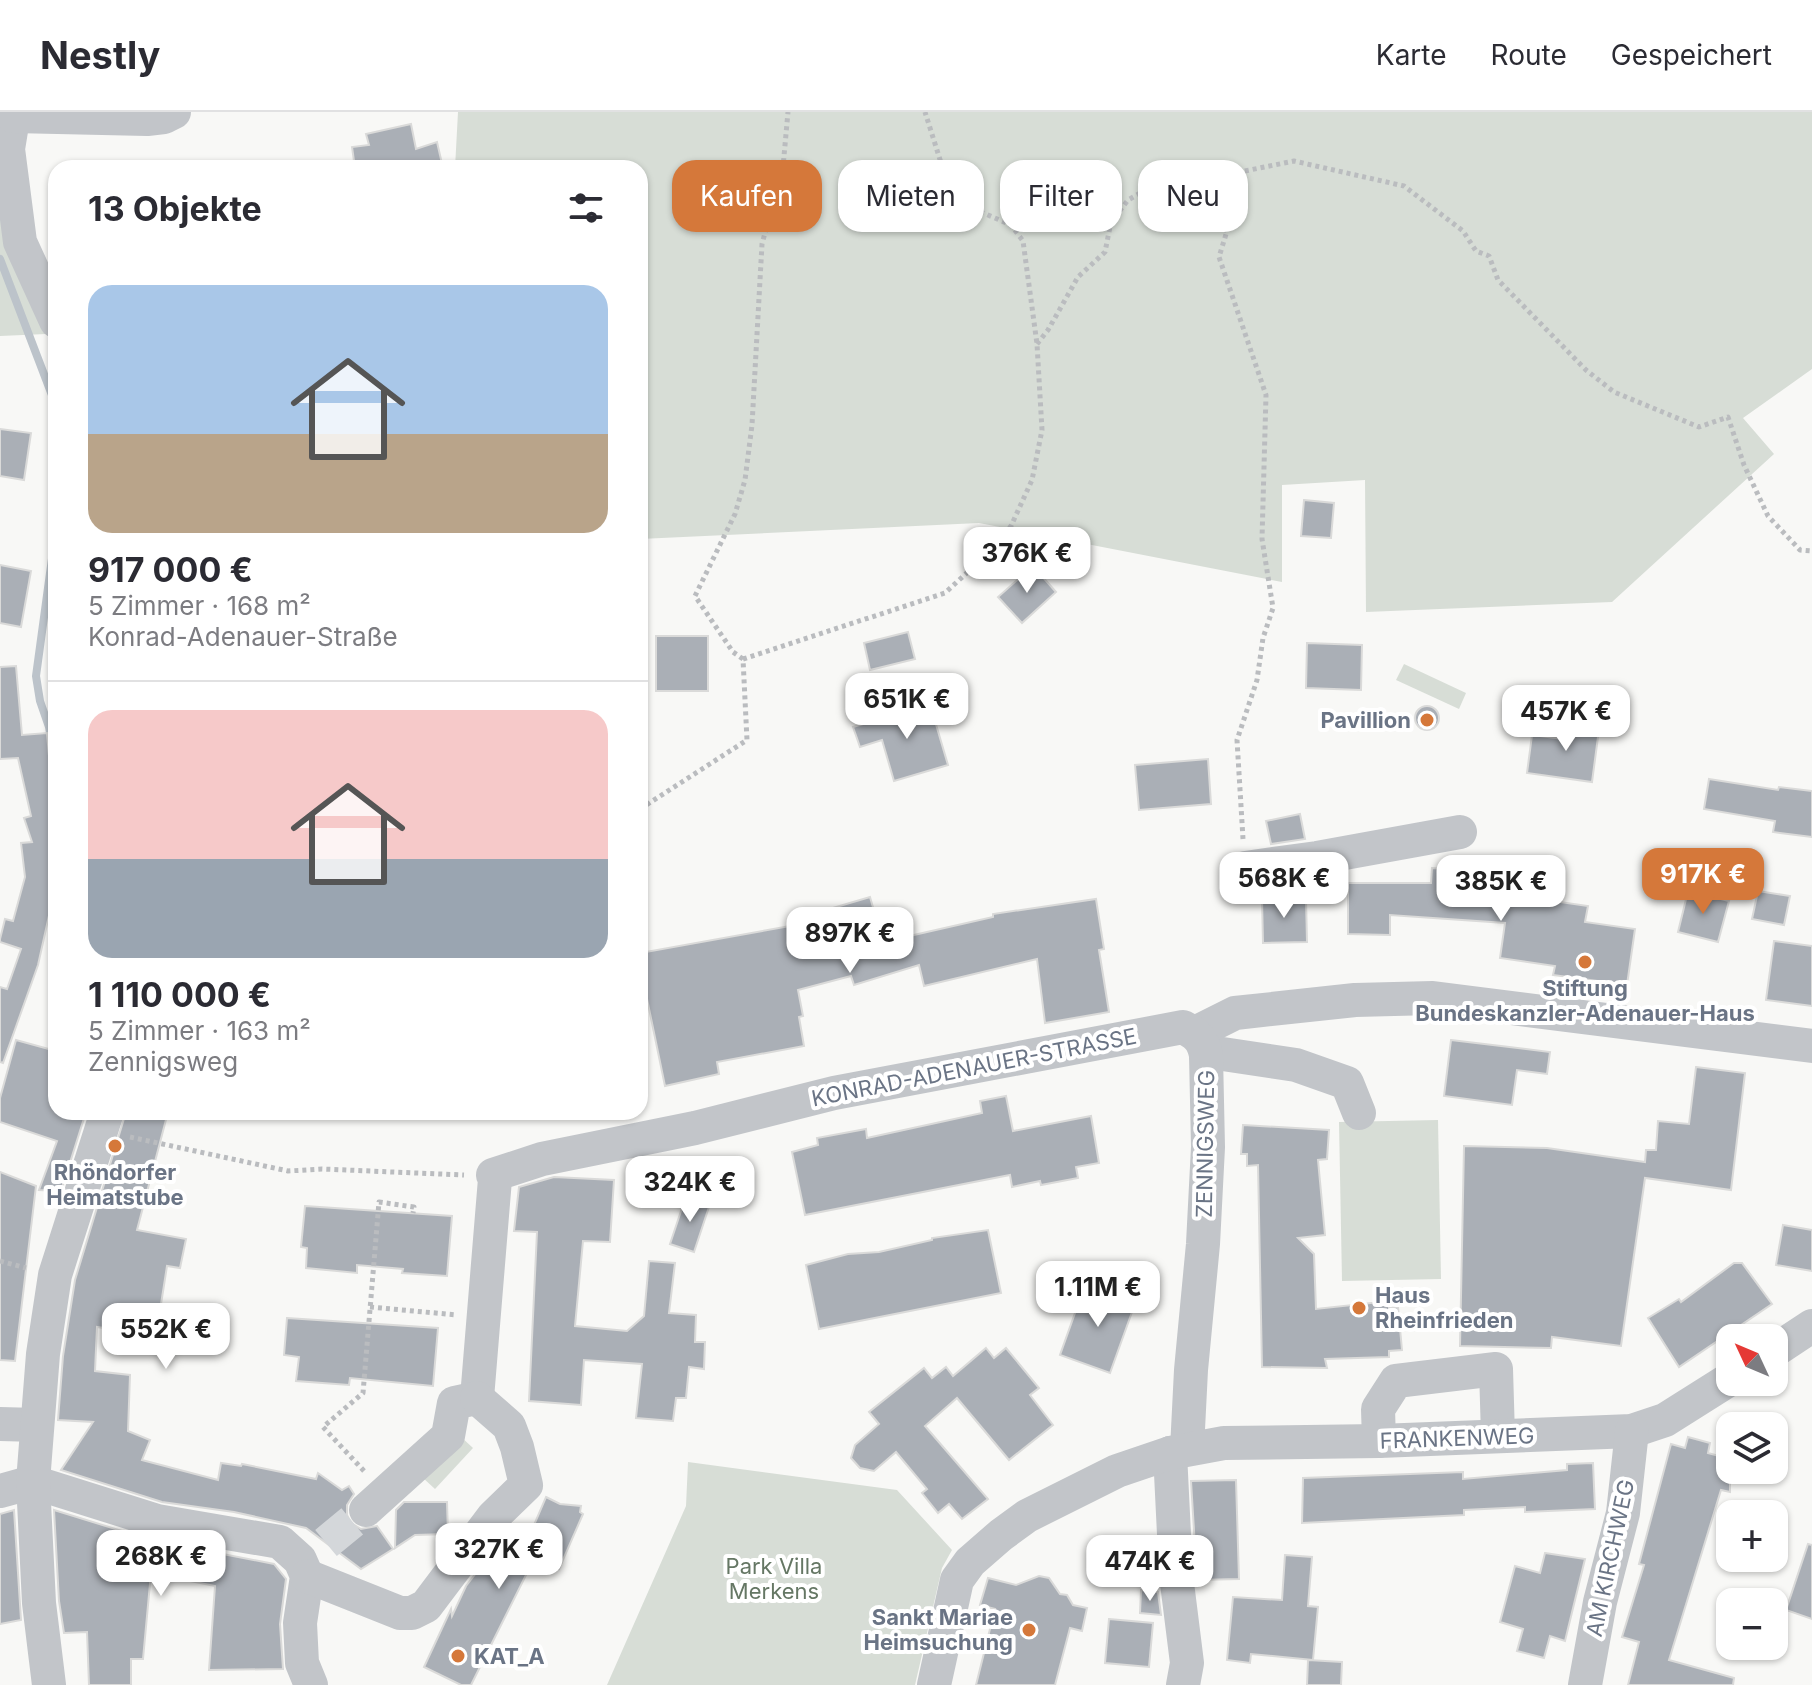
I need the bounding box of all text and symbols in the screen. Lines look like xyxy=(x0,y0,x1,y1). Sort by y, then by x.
text: Nestly xyxy=(40,32,160,78)
text: Karte xyxy=(1376,38,1447,72)
text: Route xyxy=(1491,38,1567,72)
text: Gespeichert xyxy=(1611,38,1772,72)
chip: Kaufen xyxy=(672,160,822,232)
chip: Mieten xyxy=(838,160,984,232)
chip: Filter xyxy=(1000,160,1122,232)
chip: Neu xyxy=(1138,160,1248,232)
icon: filters xyxy=(564,186,608,230)
text: 13 Objekte xyxy=(88,188,262,229)
icon: home xyxy=(276,337,420,481)
pin: 376K € xyxy=(962,527,1092,595)
text: 376K € xyxy=(981,537,1073,568)
text: 917 000 € xyxy=(88,549,253,590)
text: 5 Zimmer · 168 m² xyxy=(88,590,311,621)
text: Konrad-Adenauer-Straße xyxy=(88,621,398,652)
pin: 651K € xyxy=(842,673,972,741)
text: 651K € xyxy=(863,683,951,714)
pin: 457K € xyxy=(1501,685,1631,753)
text: 457K € xyxy=(1520,695,1612,726)
place label: Pavillion xyxy=(1320,707,1411,733)
marker: Pavillion xyxy=(1418,711,1436,729)
icon: home xyxy=(276,762,420,906)
pin: 917K € xyxy=(1638,848,1768,916)
pin: 568K € xyxy=(1219,852,1349,920)
pin: 385K € xyxy=(1436,855,1566,923)
text: 917K € xyxy=(1660,858,1746,889)
text: 568K € xyxy=(1237,862,1331,893)
text: 385K € xyxy=(1455,865,1547,896)
pin: 897K € xyxy=(785,907,915,975)
text: 897K € xyxy=(804,917,896,948)
marker: Stiftung Bundeskanzler-Adenauer-Haus xyxy=(1576,953,1594,971)
text: 1 110 000 € xyxy=(88,974,271,1015)
place label: Stiftung Bundeskanzler-Adenauer-Haus xyxy=(1415,975,1755,1026)
text: 5 Zimmer · 163 m² xyxy=(88,1015,311,1046)
street label: KONRAD-ADENAUER-STRASSE xyxy=(809,1023,1139,1111)
text: Zennigsweg xyxy=(88,1046,238,1077)
street label: ZENNIGSWEG xyxy=(1191,1070,1219,1218)
marker: Rhöndorfer Heimatstube xyxy=(106,1137,124,1155)
pin: 324K € xyxy=(625,1156,755,1224)
place label: Rhöndorfer Heimatstube xyxy=(46,1159,184,1210)
text: 324K € xyxy=(644,1166,737,1197)
pin: 1.11M € xyxy=(1024,1261,1172,1329)
text: 1.11M € xyxy=(1054,1271,1142,1302)
place label: Haus Rheinfrieden xyxy=(1375,1282,1514,1333)
marker: Haus Rheinfrieden xyxy=(1350,1299,1368,1317)
pin: 552K € xyxy=(101,1303,231,1371)
text: 552K € xyxy=(120,1313,212,1344)
north arrow xyxy=(1716,1324,1788,1396)
map controls xyxy=(1716,1324,1788,1660)
button: layers xyxy=(1716,1412,1788,1484)
street label: FRANKENWEG xyxy=(1379,1422,1535,1454)
street label: AM KIRCHWEG xyxy=(1581,1477,1639,1639)
button: + xyxy=(1716,1500,1788,1572)
pin: 327K € xyxy=(434,1523,564,1591)
pin: 268K € xyxy=(96,1530,226,1598)
text: 327K € xyxy=(454,1533,544,1564)
pin: 474K € xyxy=(1085,1535,1215,1603)
text: 268K € xyxy=(115,1540,207,1571)
text: 474K € xyxy=(1104,1545,1196,1576)
park label: Park Villa Merkens xyxy=(726,1553,822,1604)
button: − xyxy=(1716,1588,1788,1660)
place label: Sankt Mariae Heimsuchung xyxy=(863,1604,1013,1655)
marker: Sankt Mariae Heimsuchung xyxy=(1020,1621,1038,1639)
place label: KAT_A xyxy=(474,1643,545,1669)
marker: KAT_A xyxy=(449,1647,467,1665)

